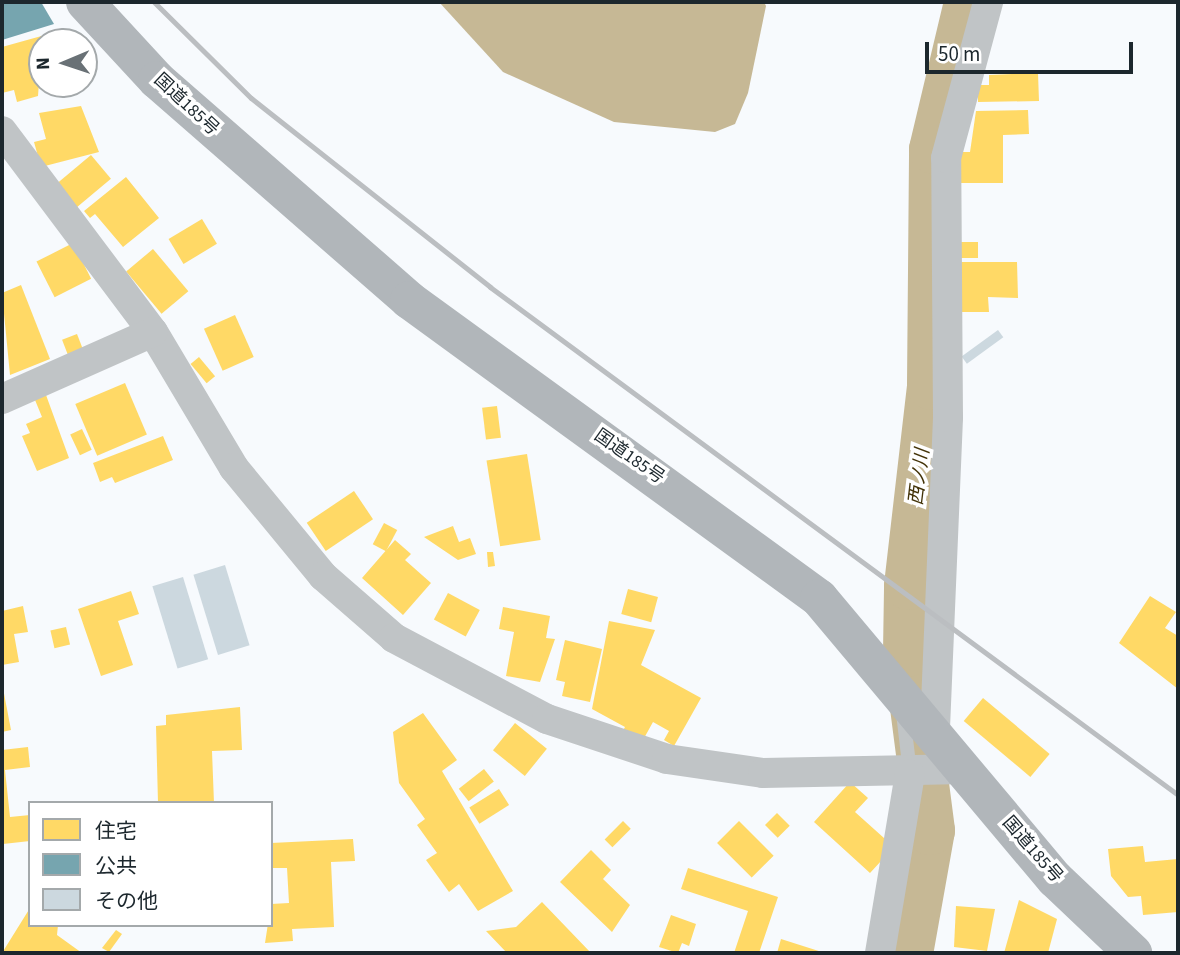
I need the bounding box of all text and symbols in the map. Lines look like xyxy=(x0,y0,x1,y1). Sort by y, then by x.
north arrow xyxy=(28,28,98,98)
scale bar xyxy=(928,28,1136,72)
text: 50 m xyxy=(938,39,980,69)
text: N xyxy=(30,57,57,70)
street label: 国道185号 xyxy=(149,70,223,140)
street label: 国道185号 xyxy=(590,425,668,489)
water label: 西ノ川 xyxy=(905,447,935,507)
legend xyxy=(28,801,273,927)
street label: 国道185号 xyxy=(997,812,1067,888)
text: 住宅 xyxy=(95,816,137,846)
text: 公共 xyxy=(95,851,137,881)
text: その他 xyxy=(95,886,158,916)

